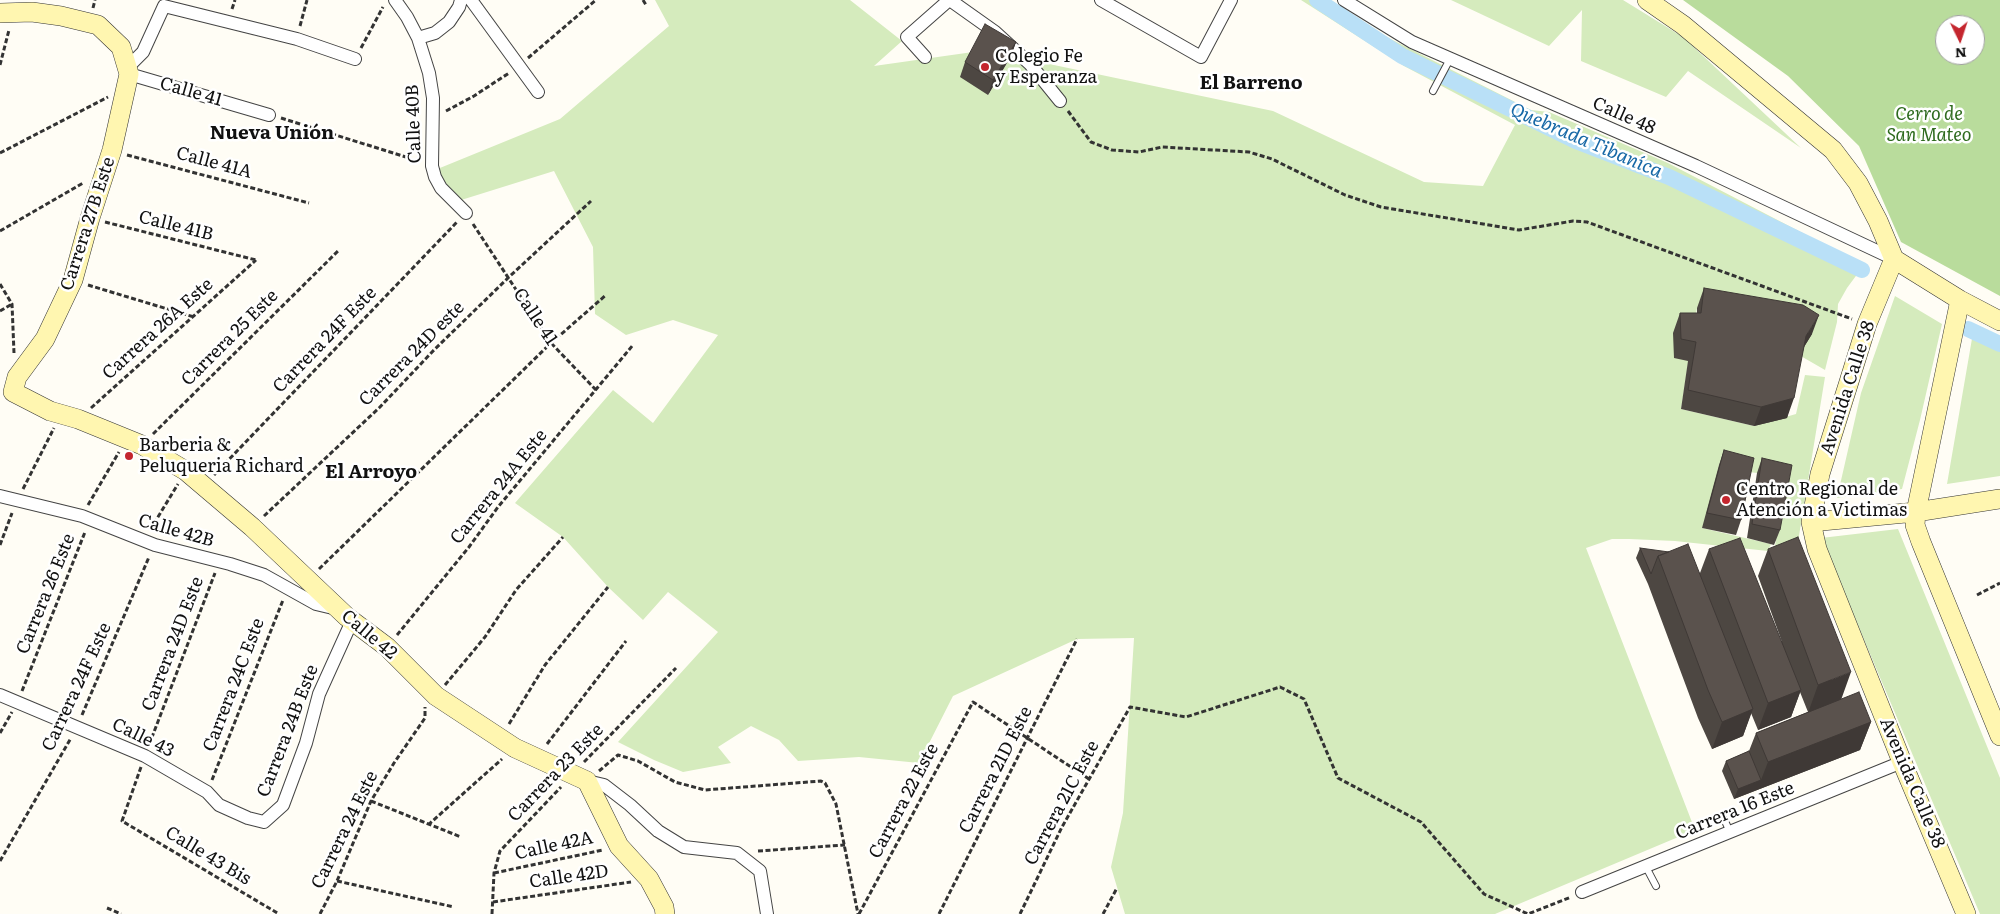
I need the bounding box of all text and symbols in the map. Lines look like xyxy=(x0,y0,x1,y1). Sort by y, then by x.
north arrow xyxy=(1935,15,1985,65)
text: N xyxy=(1954,44,1968,64)
place label: Colegio Fe y Esperanza xyxy=(995,46,1097,88)
marker: Colegio Fe y Esperanza xyxy=(979,61,991,73)
district label: El Barreno xyxy=(1199,72,1303,94)
street label: Calle 41 xyxy=(157,73,225,111)
street label: Calle 40B xyxy=(402,84,426,164)
street label: Calle 48 xyxy=(1589,93,1659,139)
water label: Quebrada Tibaníca xyxy=(1506,99,1666,183)
park label: Cerro de San Mateo xyxy=(1887,104,1971,146)
district label: Nueva Unión xyxy=(210,122,334,144)
street label: Calle 41A xyxy=(174,143,254,183)
street label: Carrera 27B Este xyxy=(56,154,120,294)
street label: Calle 41B xyxy=(136,206,216,246)
street label: Carrera 26A Este xyxy=(98,274,218,384)
street label: Carrera 24F Este xyxy=(269,282,381,398)
street label: Calle 41 xyxy=(508,284,562,350)
street label: Carrera 25 Este xyxy=(177,285,283,391)
street label: Carrera 24D este xyxy=(355,297,469,411)
street label: Avenida Calle 38 xyxy=(1816,318,1880,458)
street label: Carrera 24A Este xyxy=(446,425,552,549)
place label: Barberia & Peluqueria Richard xyxy=(139,435,304,478)
marker: Barberia & Peluqueria Richard xyxy=(123,450,135,462)
district label: El Arroyo xyxy=(325,461,417,483)
place label: Centro Regional de Atención a Victimas xyxy=(1736,479,1907,522)
marker: Centro Regional de Atención a Victimas xyxy=(1720,494,1732,506)
street label: Calle 42B xyxy=(136,510,216,552)
street label: Carrera 26 Este xyxy=(12,531,80,657)
street label: Carrera 24D Este xyxy=(137,574,209,714)
street label: Calle 42 xyxy=(337,606,401,664)
street label: Carrera 24C Este xyxy=(199,615,269,755)
street label: Carrera 24F Este xyxy=(38,619,116,755)
street label: Carrera 24B Este xyxy=(253,662,323,800)
street label: Carrera 21D Este xyxy=(955,703,1037,837)
street label: Calle 43 xyxy=(108,714,178,762)
street label: Avenida Calle 38 xyxy=(1875,714,1949,852)
street label: Carrera 23 Este xyxy=(504,719,608,827)
street label: Carrera 21C Este xyxy=(1020,737,1104,869)
street label: Carrera 22 Este xyxy=(865,740,943,862)
street label: Carrera 24 Este xyxy=(307,768,383,892)
street label: Carrera 16 Este xyxy=(1672,777,1798,845)
street label: Calle 43 Bis xyxy=(161,822,255,890)
street label: Calle 42A xyxy=(513,827,595,865)
street label: Calle 42D xyxy=(528,861,610,893)

